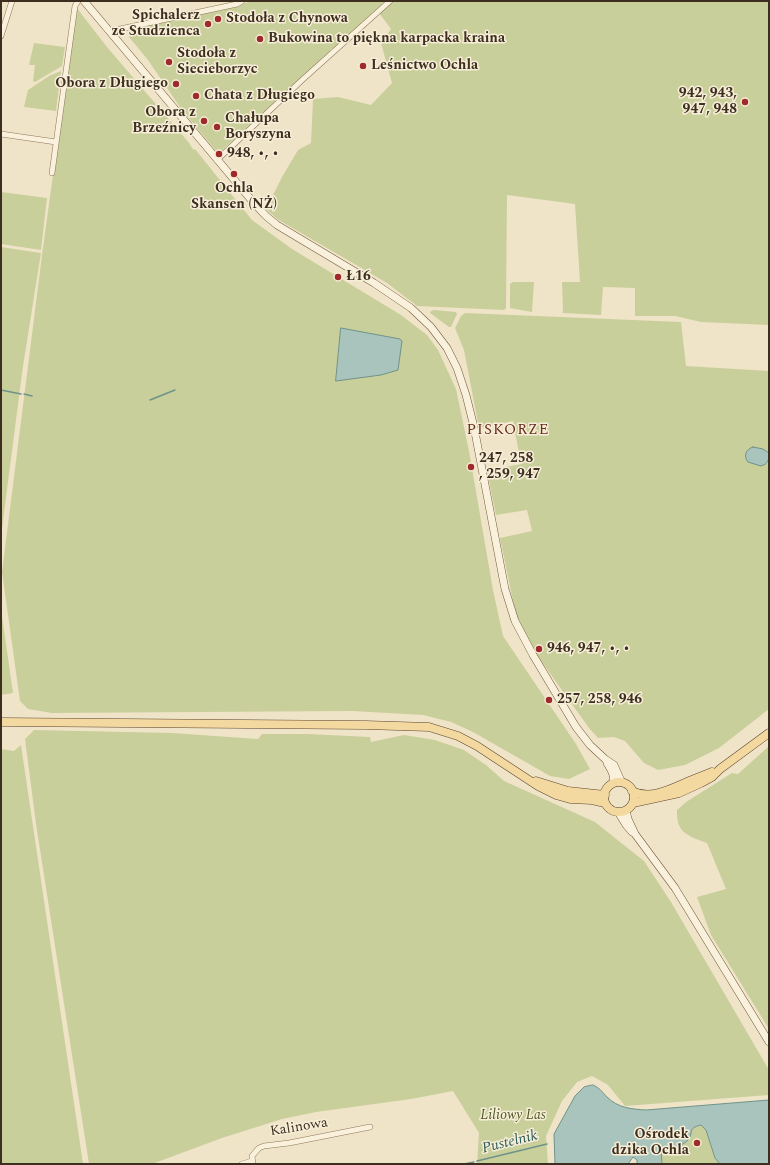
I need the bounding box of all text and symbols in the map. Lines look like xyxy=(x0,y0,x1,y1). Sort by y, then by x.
place label: Spichalerz ze Studzienca xyxy=(111,8,200,40)
place label: Stodoła z Chynowa xyxy=(226,11,348,27)
marker: Stodoła z Chynowa xyxy=(213,14,223,24)
marker: Spichalerz ze Studzienca xyxy=(203,19,213,29)
place label: Bukowina to piękna karpacka kraina xyxy=(268,31,505,47)
marker: Bukowina to piękna karpacka kraina xyxy=(255,34,265,44)
place label: Stodoła z Siecieborzyc xyxy=(177,46,258,78)
marker: Stodoła z Siecieborzyc xyxy=(164,57,174,67)
place label: Leśnictwo Ochla xyxy=(371,58,478,74)
marker: Leśnictwo Ochla xyxy=(358,61,368,71)
place label: Obora z Długiego xyxy=(55,76,168,92)
marker: Obora z Długiego xyxy=(171,79,181,89)
place label: 942, 943, 947, 948 xyxy=(679,86,737,118)
place label: Chata z Długiego xyxy=(204,88,315,104)
marker: Chata z Długiego xyxy=(191,91,201,101)
marker: 942, 943, 947, 948 xyxy=(740,97,750,107)
place label: Obora z Brzeźnicy xyxy=(132,105,196,138)
place label: Chałupa Boryszyna xyxy=(225,111,291,144)
marker: Obora z Brzeźnicy xyxy=(199,116,209,126)
marker: Chałupa Boryszyna xyxy=(212,122,222,132)
place label: 948, •, • xyxy=(227,146,279,162)
marker: 948, •, • xyxy=(214,149,224,159)
marker: Ochla Skansen (NŻ) xyxy=(229,169,239,179)
place label: Ochla Skansen (NŻ) xyxy=(191,181,277,214)
place label: Ł16 xyxy=(346,269,371,285)
marker: Ł16 xyxy=(333,272,343,282)
district label: PISKORZE xyxy=(467,422,549,440)
place label: 247, 258 , 259, 947 xyxy=(479,451,541,484)
marker: 247, 258 , 259, 947 xyxy=(466,462,476,472)
place label: 946, 947, •, • xyxy=(547,641,630,657)
marker: 946, 947, •, • xyxy=(534,644,544,654)
place label: 257, 258, 946 xyxy=(557,692,642,708)
marker: 257, 258, 946 xyxy=(544,695,554,705)
park label: Liliowy Las xyxy=(480,1108,546,1124)
street label: Kalinowa xyxy=(269,1115,329,1141)
water label: Pustelnik xyxy=(480,1127,540,1159)
place label: Ośrodek dzika Ochla xyxy=(612,1127,689,1160)
marker: Ośrodek dzika Ochla xyxy=(692,1138,702,1148)

